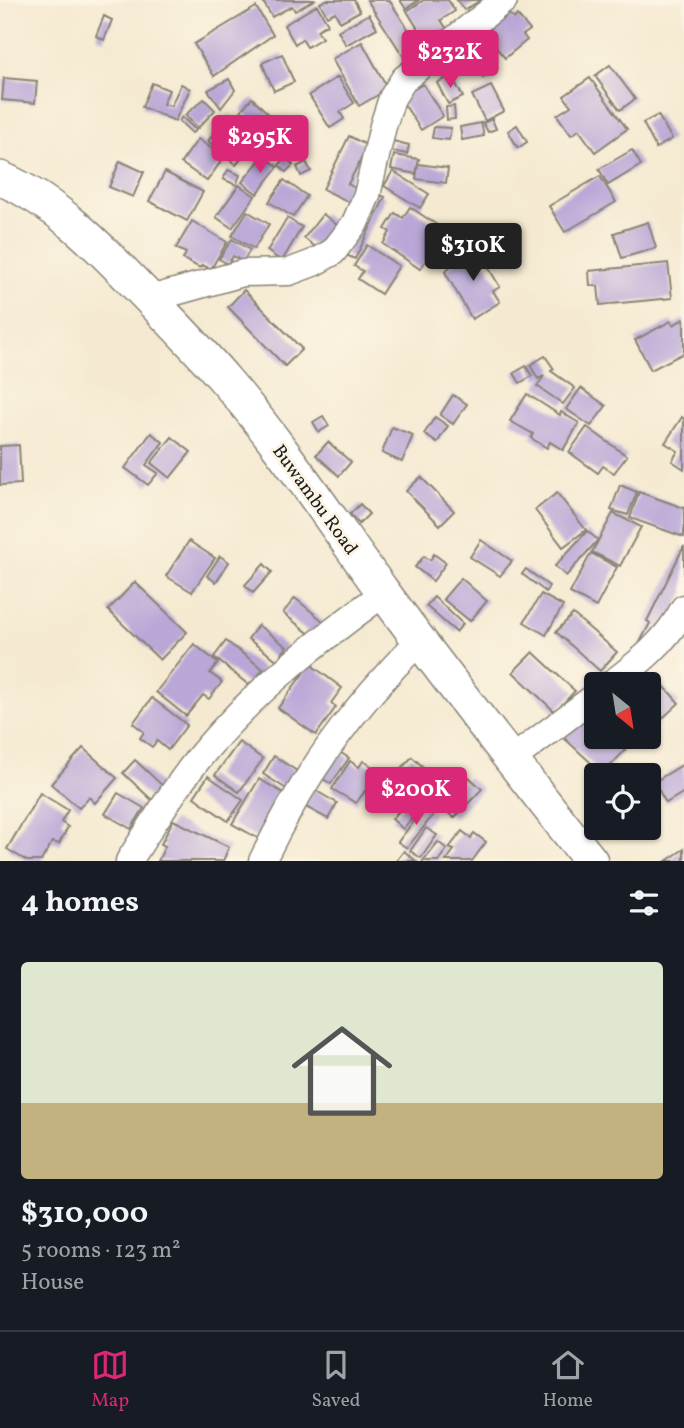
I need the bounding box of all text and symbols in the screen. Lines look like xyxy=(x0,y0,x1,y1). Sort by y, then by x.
pin: $232K xyxy=(401,31,499,90)
text: $232K xyxy=(418,37,482,69)
pin: $295K xyxy=(211,116,309,175)
text: $295K xyxy=(228,122,293,154)
pin: $310K xyxy=(424,224,522,283)
text: $310K xyxy=(441,230,505,262)
street label: Buwambu Road xyxy=(265,440,363,561)
north arrow xyxy=(584,672,662,749)
map controls xyxy=(584,672,661,840)
button: locate xyxy=(584,763,661,840)
pin: $200K xyxy=(367,768,465,827)
text: $200K xyxy=(381,774,451,806)
text: 4 homes xyxy=(21,882,139,924)
icon: filters xyxy=(625,884,663,922)
icon: home xyxy=(279,1008,405,1134)
text: $310,000 xyxy=(21,1193,148,1235)
text: 5 rooms · 123 m² xyxy=(21,1235,181,1267)
text: House xyxy=(21,1267,84,1299)
tab: Map xyxy=(91,1346,129,1414)
tab: Saved xyxy=(311,1346,360,1414)
tab: Home xyxy=(543,1346,593,1414)

